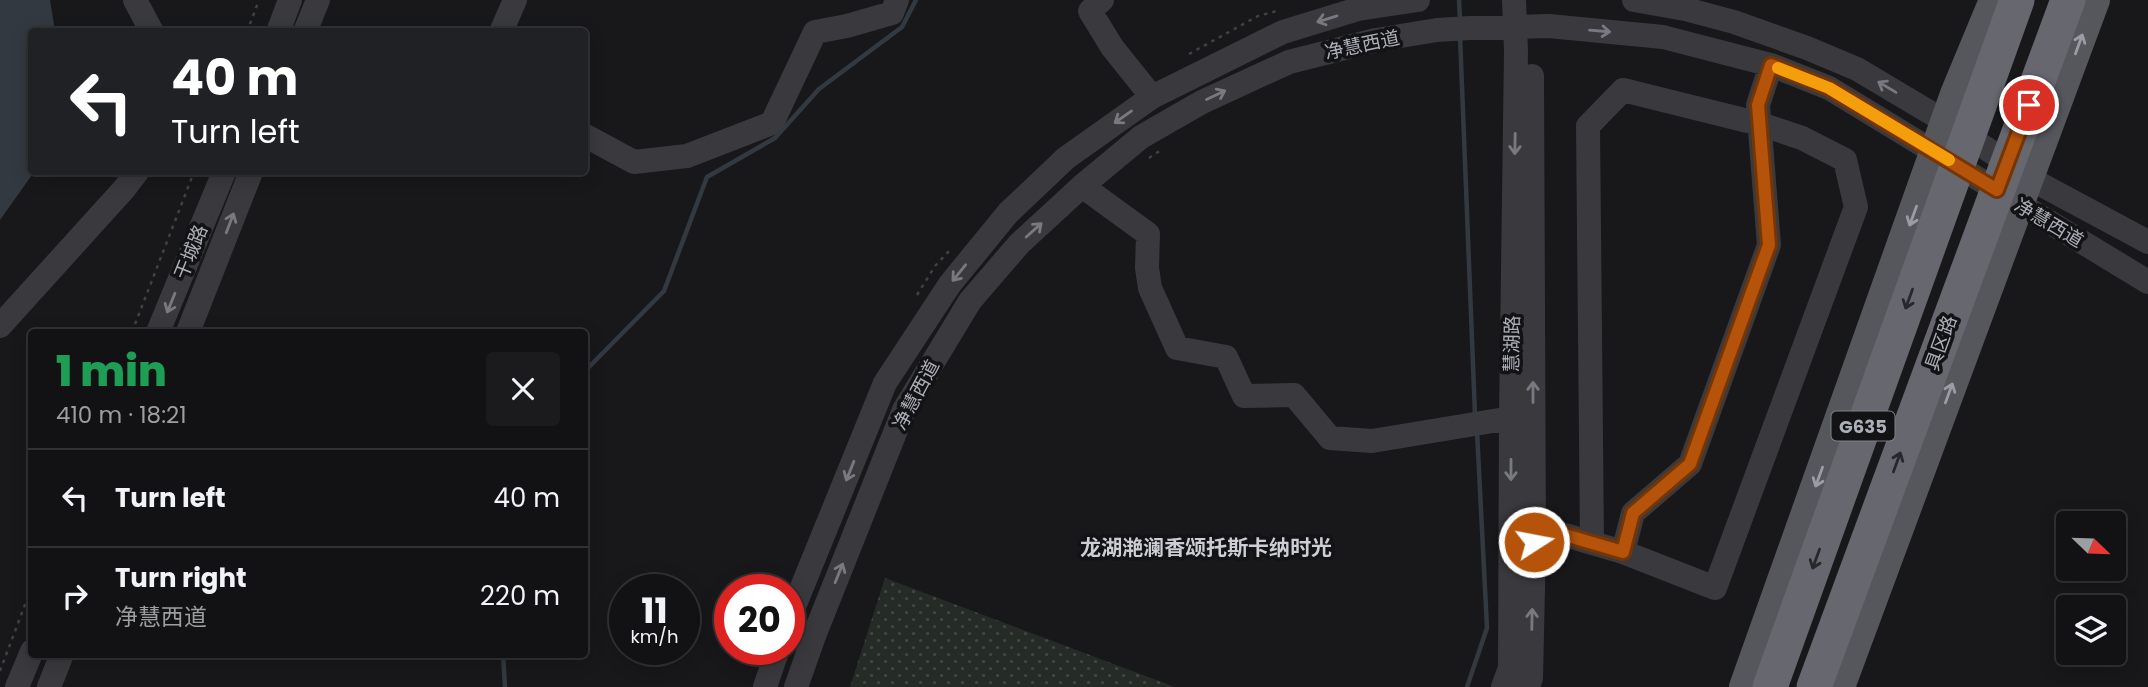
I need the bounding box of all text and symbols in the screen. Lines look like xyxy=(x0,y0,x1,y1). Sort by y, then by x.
one-way arrow xyxy=(1316,13,1338,26)
street label: 净慧西道 xyxy=(1322,24,1402,66)
one-way arrow xyxy=(1588,25,1610,38)
one-way arrow xyxy=(2074,34,2086,56)
text: 40 m xyxy=(171,44,298,112)
icon: left xyxy=(56,56,147,147)
pin xyxy=(1999,75,2059,135)
one-way arrow xyxy=(1878,80,1898,94)
icon: arrive xyxy=(2010,86,2048,124)
one-way arrow xyxy=(1205,88,1226,102)
text: Turn left xyxy=(171,109,300,154)
one-way arrow xyxy=(1114,110,1133,124)
one-way arrow xyxy=(1508,132,1522,155)
street label: 净慧西道 xyxy=(2009,192,2089,254)
one-way arrow xyxy=(1905,205,1918,227)
one-way arrow xyxy=(225,213,238,235)
street label: 干城路 xyxy=(168,221,214,283)
one-way arrow xyxy=(1025,221,1042,238)
one-way arrow xyxy=(952,263,967,282)
one-way arrow xyxy=(1902,288,1914,310)
one-way arrow xyxy=(163,291,176,313)
street label: 具区路 xyxy=(1919,312,1963,374)
street label: 慧湖路 xyxy=(1498,315,1526,373)
text: 1 min xyxy=(56,342,167,401)
button: close xyxy=(486,352,560,426)
street label: 净慧西道 xyxy=(886,355,946,435)
one-way arrow xyxy=(1526,381,1540,404)
one-way arrow xyxy=(1944,383,1956,405)
text: 410 m · 18:21 xyxy=(56,399,187,431)
road number: G635 xyxy=(1832,412,1895,440)
one-way arrow xyxy=(1892,452,1904,474)
one-way arrow xyxy=(1504,458,1517,481)
one-way arrow xyxy=(842,460,855,481)
one-way arrow xyxy=(1812,465,1824,487)
icon: left xyxy=(56,479,94,517)
text: Turn left xyxy=(115,480,226,516)
text: 40 m xyxy=(494,480,560,516)
position arrow xyxy=(1497,505,1571,579)
north arrow xyxy=(2056,511,2126,581)
map controls xyxy=(2056,511,2126,665)
district label: 龙湖滟澜香颂托斯卡纳时光 xyxy=(1080,533,1332,562)
one-way arrow xyxy=(1808,548,1821,570)
text: Turn right xyxy=(115,560,247,596)
one-way arrow xyxy=(833,563,846,584)
speed limit sign: 20 xyxy=(714,574,805,665)
icon: right xyxy=(56,577,94,615)
text: 220 m xyxy=(480,578,560,614)
text: 11 xyxy=(641,586,668,635)
button: layers xyxy=(2056,595,2126,665)
text: 净慧西道 xyxy=(115,601,207,633)
one-way arrow xyxy=(1526,608,1539,631)
text: km/h xyxy=(631,624,678,649)

